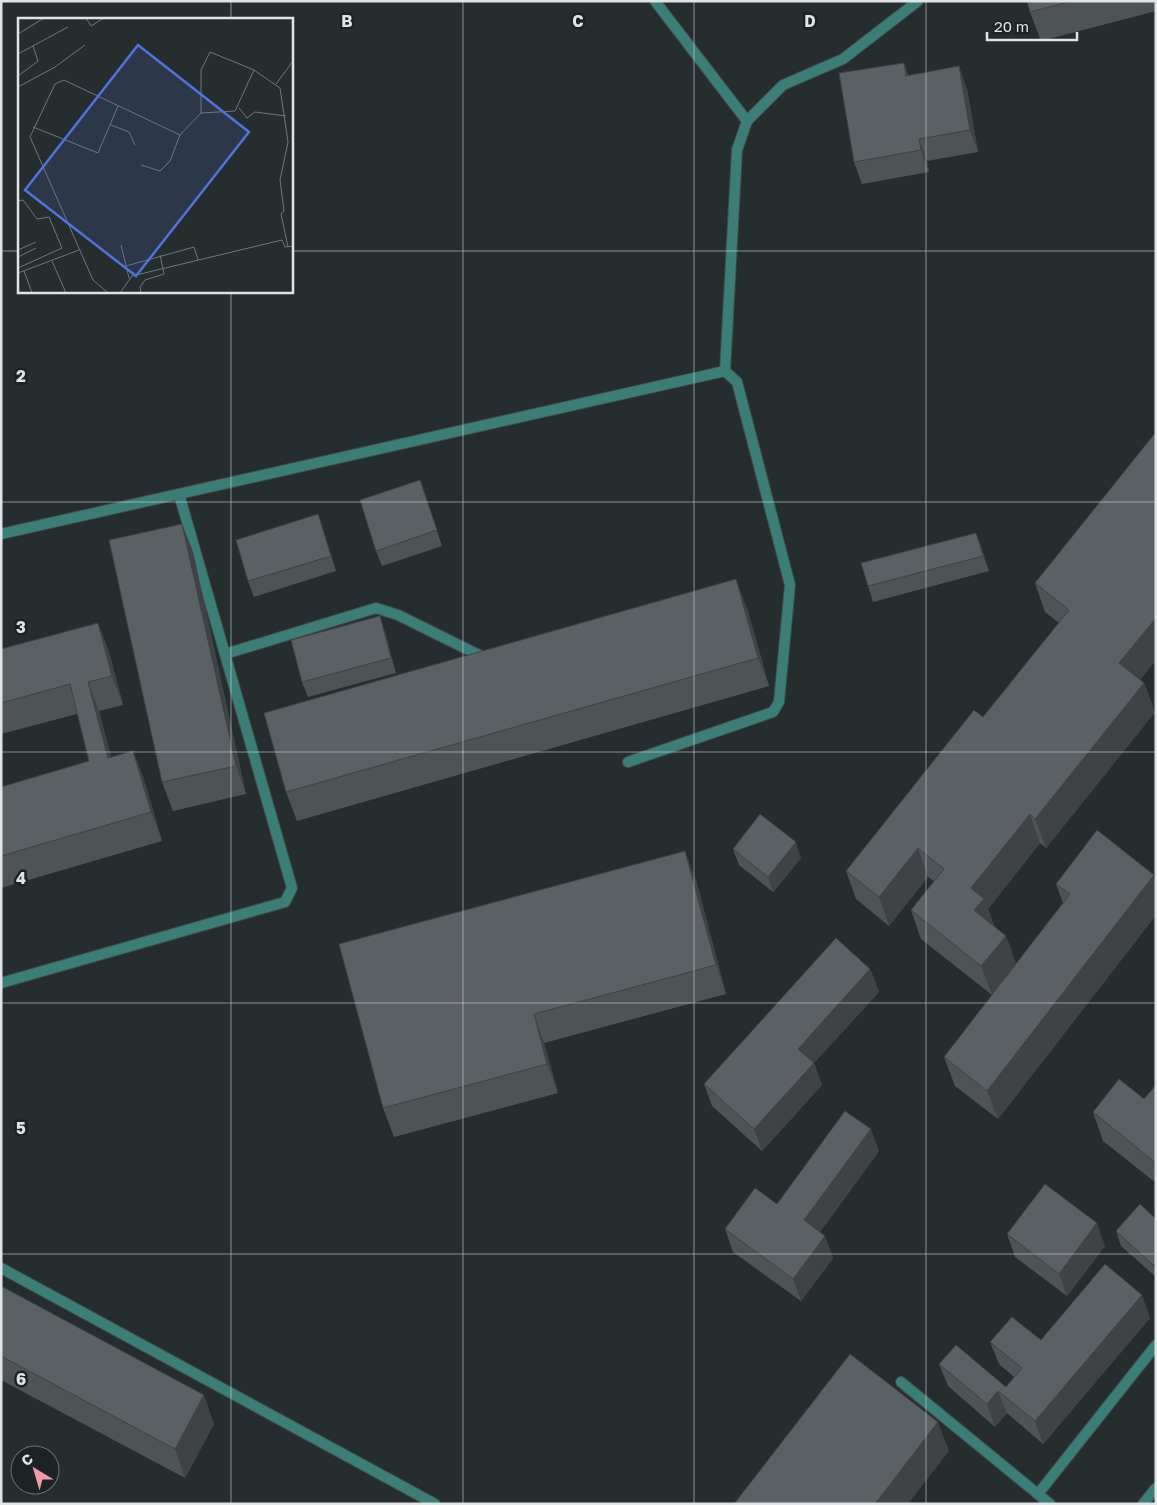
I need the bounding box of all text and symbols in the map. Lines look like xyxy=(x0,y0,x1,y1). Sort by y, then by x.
scale bar xyxy=(987,10,1077,42)
text: B xyxy=(341,11,353,31)
text: C xyxy=(572,11,584,31)
text: D xyxy=(804,11,816,31)
text: 20 m xyxy=(994,17,1029,35)
inset map xyxy=(18,18,292,292)
text: 2 xyxy=(16,366,26,386)
text: 3 xyxy=(16,617,26,637)
text: 4 xyxy=(16,868,26,888)
text: 5 xyxy=(16,1118,26,1138)
text: 6 xyxy=(16,1369,26,1389)
north arrow xyxy=(10,1445,60,1495)
text: С xyxy=(18,1450,36,1469)

